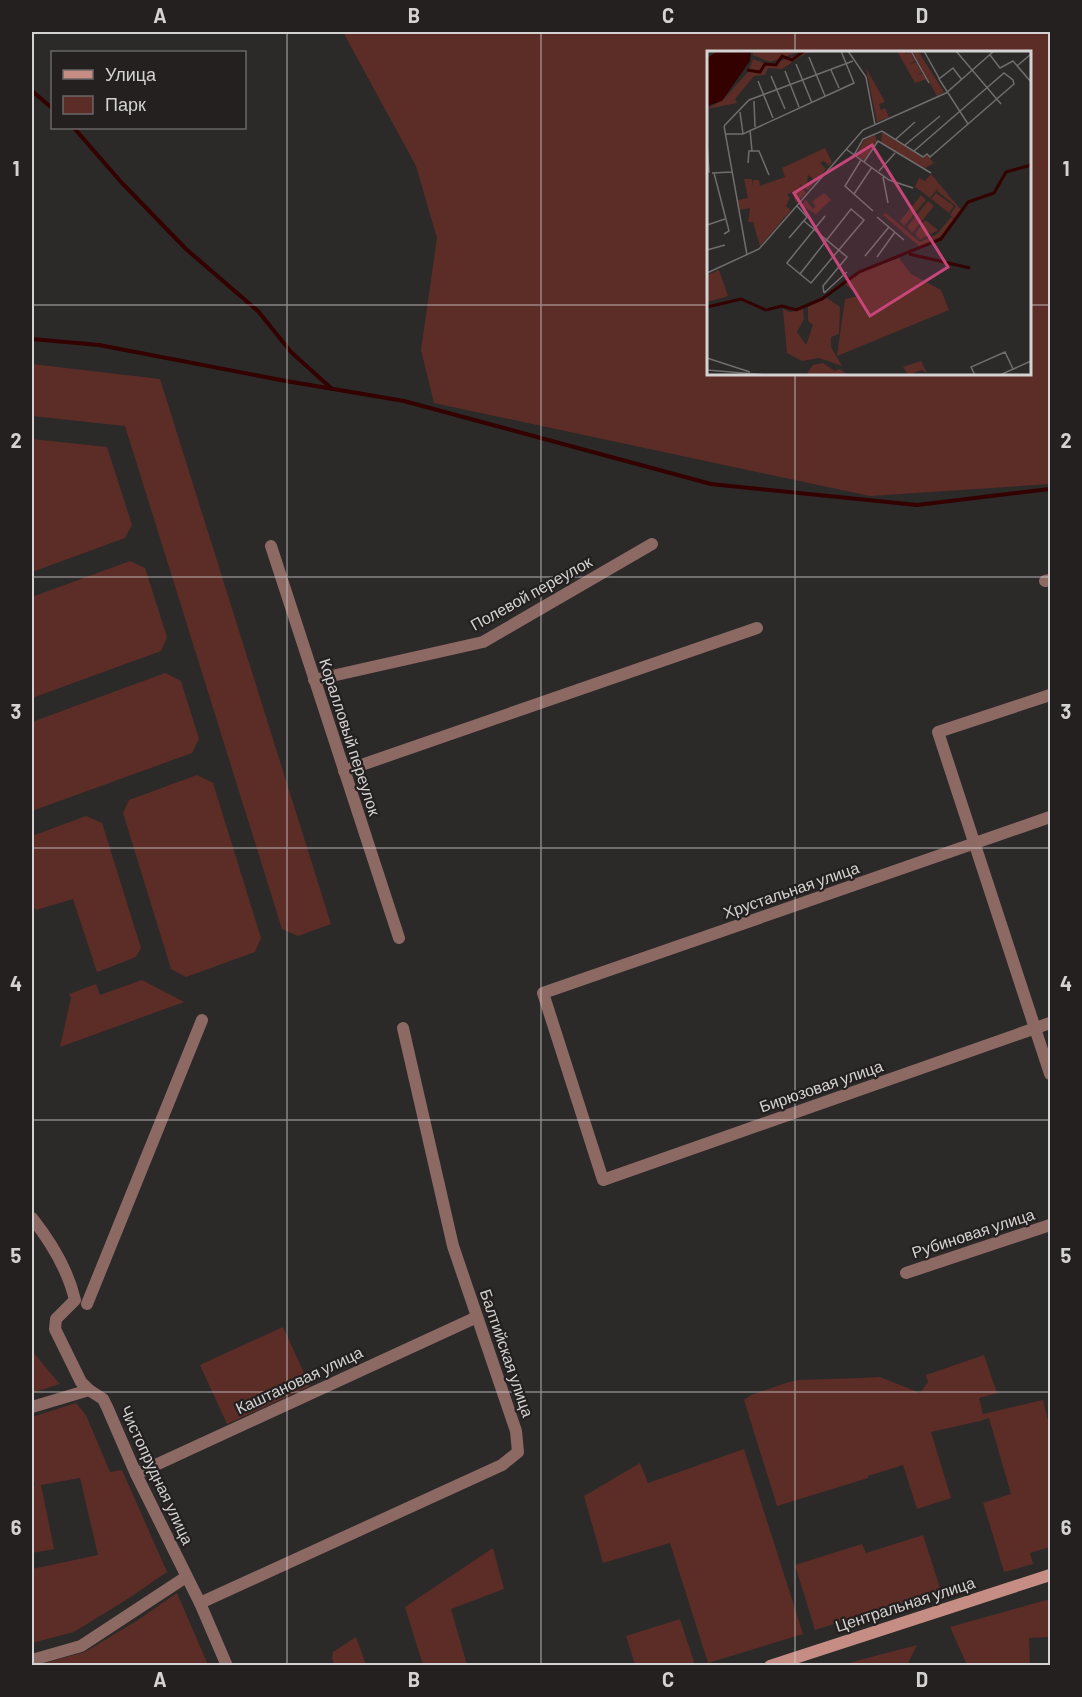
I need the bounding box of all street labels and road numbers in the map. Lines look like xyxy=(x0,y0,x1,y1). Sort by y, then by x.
street label: Полевой переулок xyxy=(467,551,596,634)
street label: Коралловый переулок xyxy=(316,656,385,819)
street label: Хрустальная улица xyxy=(720,857,861,922)
street label: Бирюзовая улица xyxy=(757,1055,885,1116)
street label: Рубиновая улица xyxy=(909,1204,1037,1261)
street label: Балтийская улица xyxy=(477,1286,538,1419)
street label: Каштановая улица xyxy=(232,1342,365,1417)
street label: Чистопрудная улица xyxy=(117,1402,198,1548)
street label: Центральная улица xyxy=(833,1572,977,1635)

